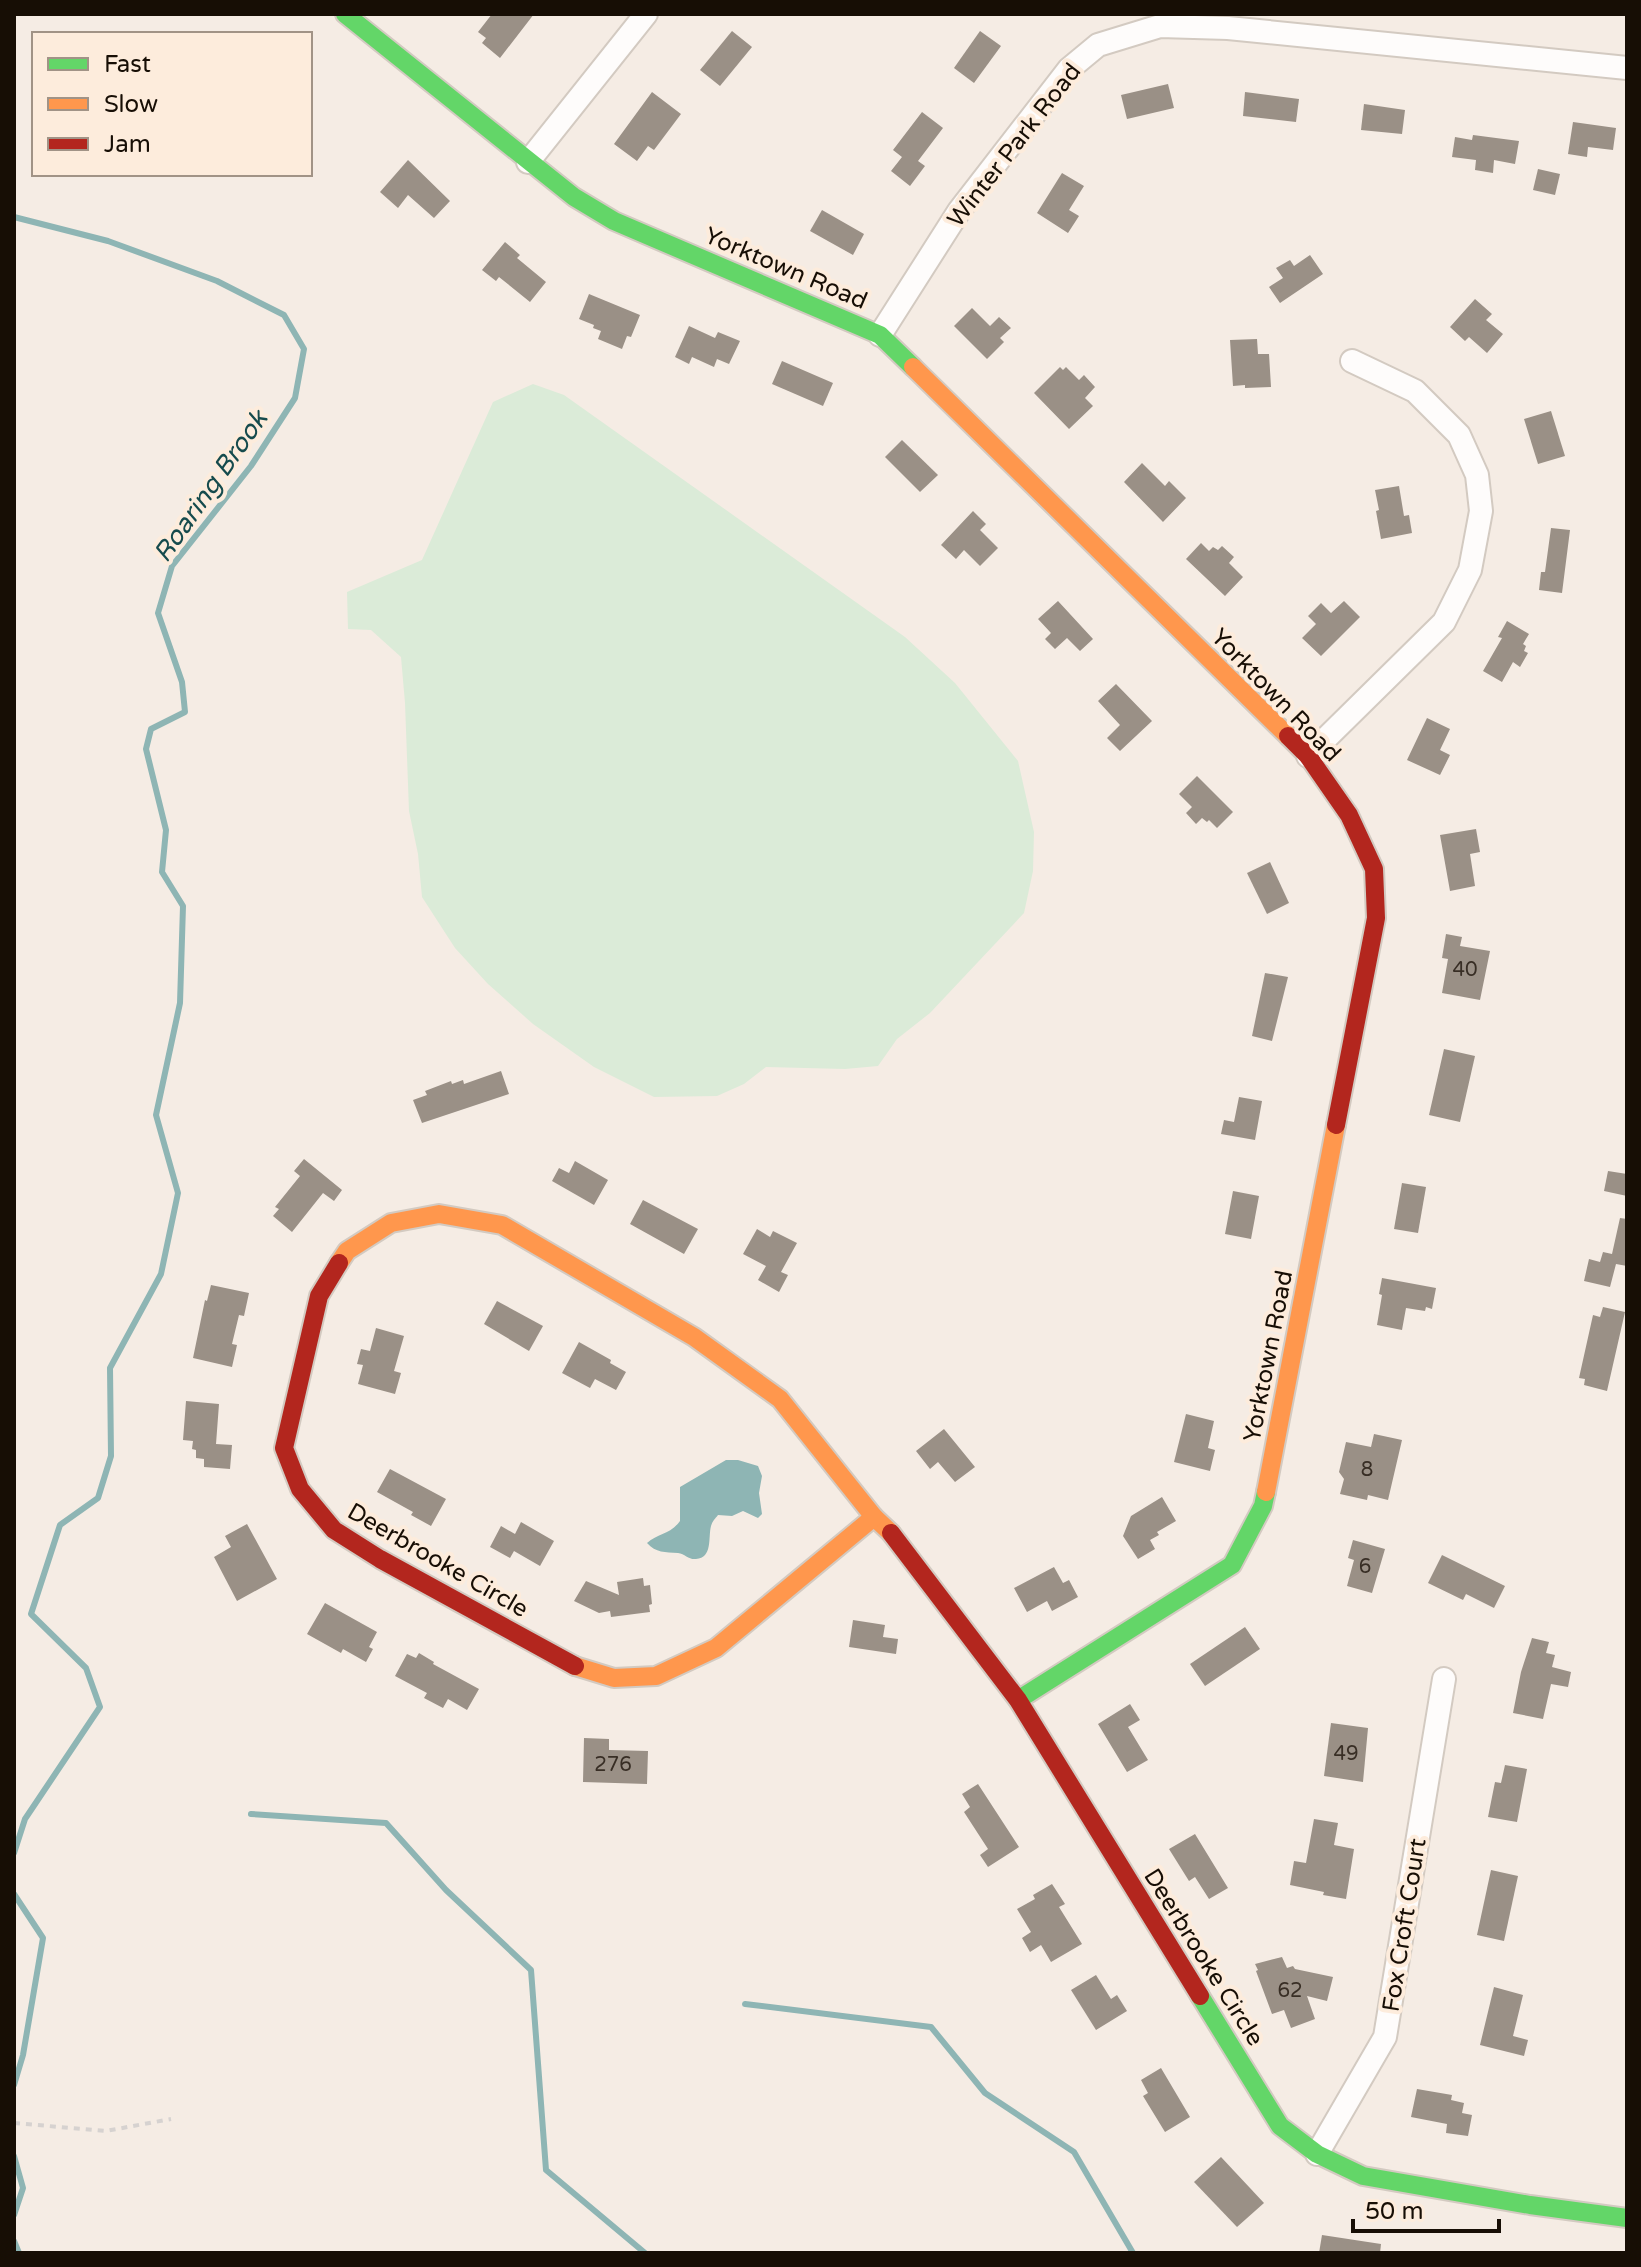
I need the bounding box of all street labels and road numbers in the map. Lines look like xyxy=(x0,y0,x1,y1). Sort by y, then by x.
street label: Winter Park Road xyxy=(941,58,1087,233)
street label: Yorktown Road xyxy=(700,221,872,316)
street label: Yorktown Road xyxy=(1205,623,1347,768)
street label: Yorktown Road xyxy=(1238,1268,1299,1444)
street label: Deerbrooke Circle xyxy=(342,1497,533,1624)
street label: Fox Croft Court xyxy=(1376,1836,1433,2014)
street label: Deerbrooke Circle xyxy=(1137,1863,1270,2051)

